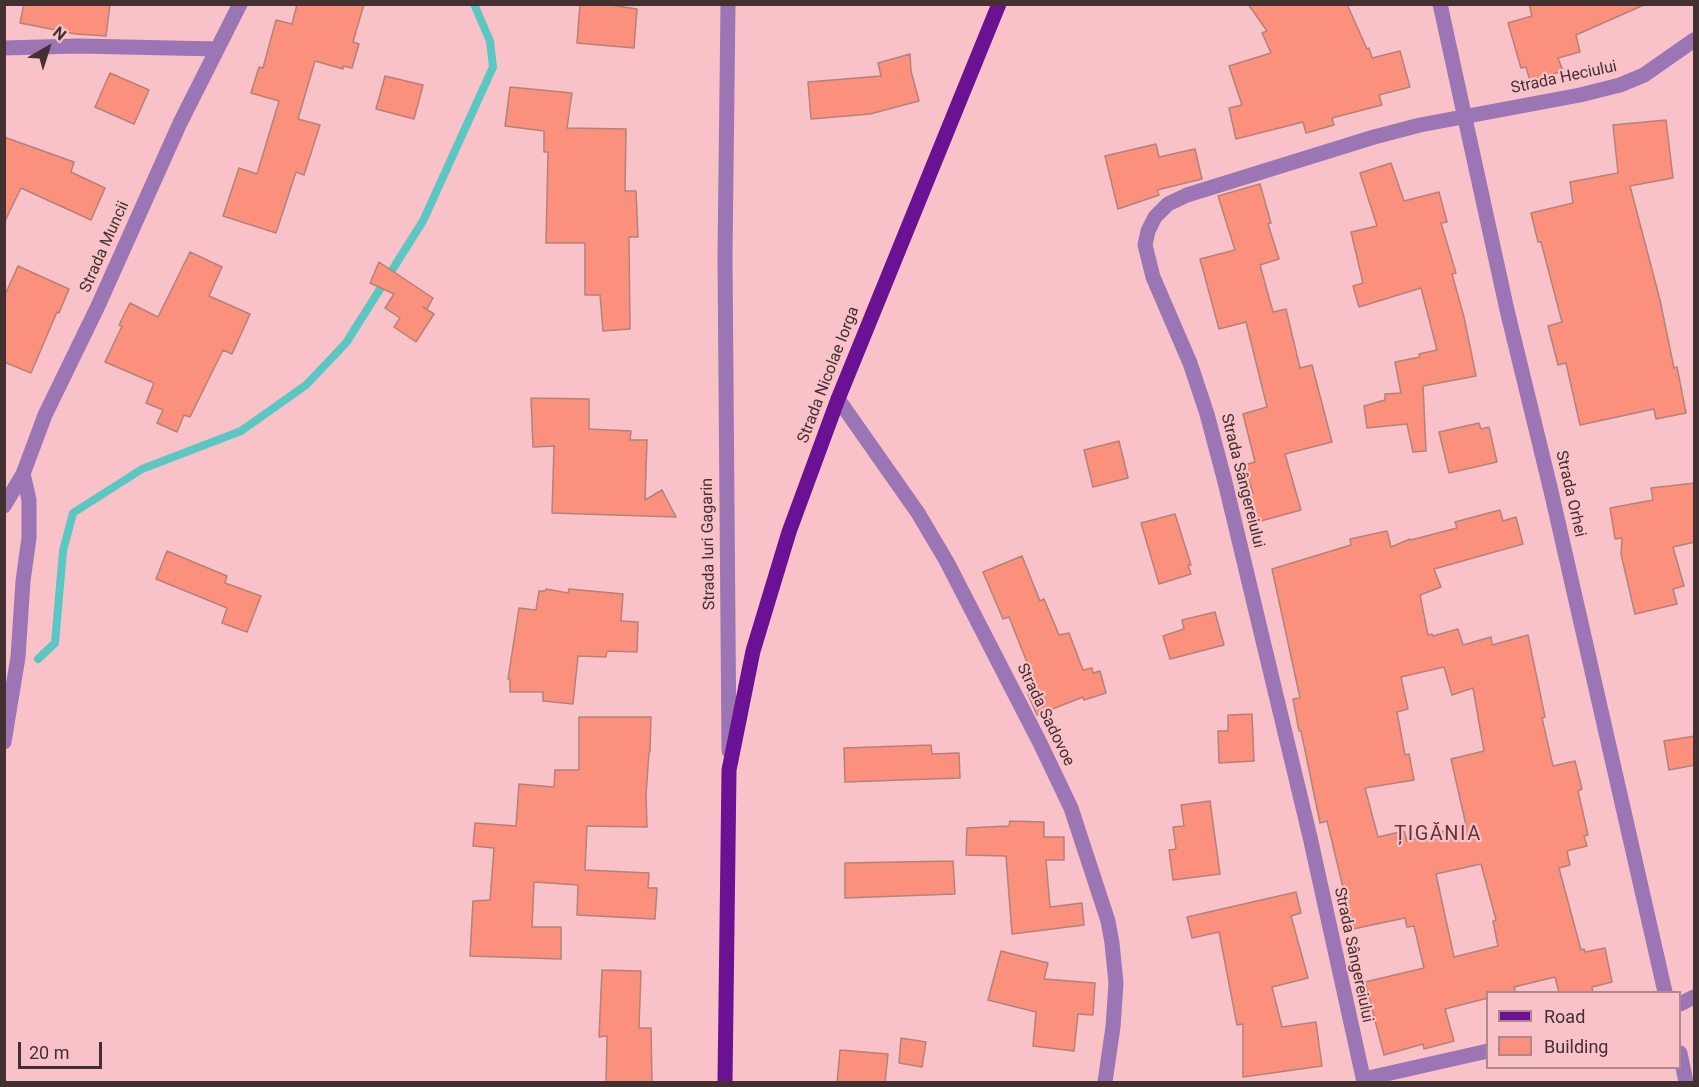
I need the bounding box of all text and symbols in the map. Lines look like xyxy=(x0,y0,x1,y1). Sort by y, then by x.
north arrow xyxy=(18,18,78,78)
text: N xyxy=(49,23,70,45)
street label: Strada Heciului xyxy=(1509,57,1619,99)
street label: Strada Muncii xyxy=(76,198,134,296)
street label: Strada Nicolae Iorga xyxy=(794,304,864,446)
street label: Strada Sângereiului xyxy=(1216,412,1268,550)
street label: Strada Orhei xyxy=(1551,449,1589,539)
street label: Strada Iuri Gagarin xyxy=(698,478,720,610)
street label: Strada Sadovoe xyxy=(1012,661,1078,769)
district label: ȚIGĂNIA xyxy=(1394,823,1482,847)
street label: Strada Sângereiului xyxy=(1329,886,1377,1024)
legend xyxy=(1486,991,1681,1069)
text: Road xyxy=(1544,1006,1585,1027)
scale bar xyxy=(21,1030,105,1068)
text: Building xyxy=(1544,1036,1608,1057)
text: 20 m xyxy=(29,1042,69,1063)

